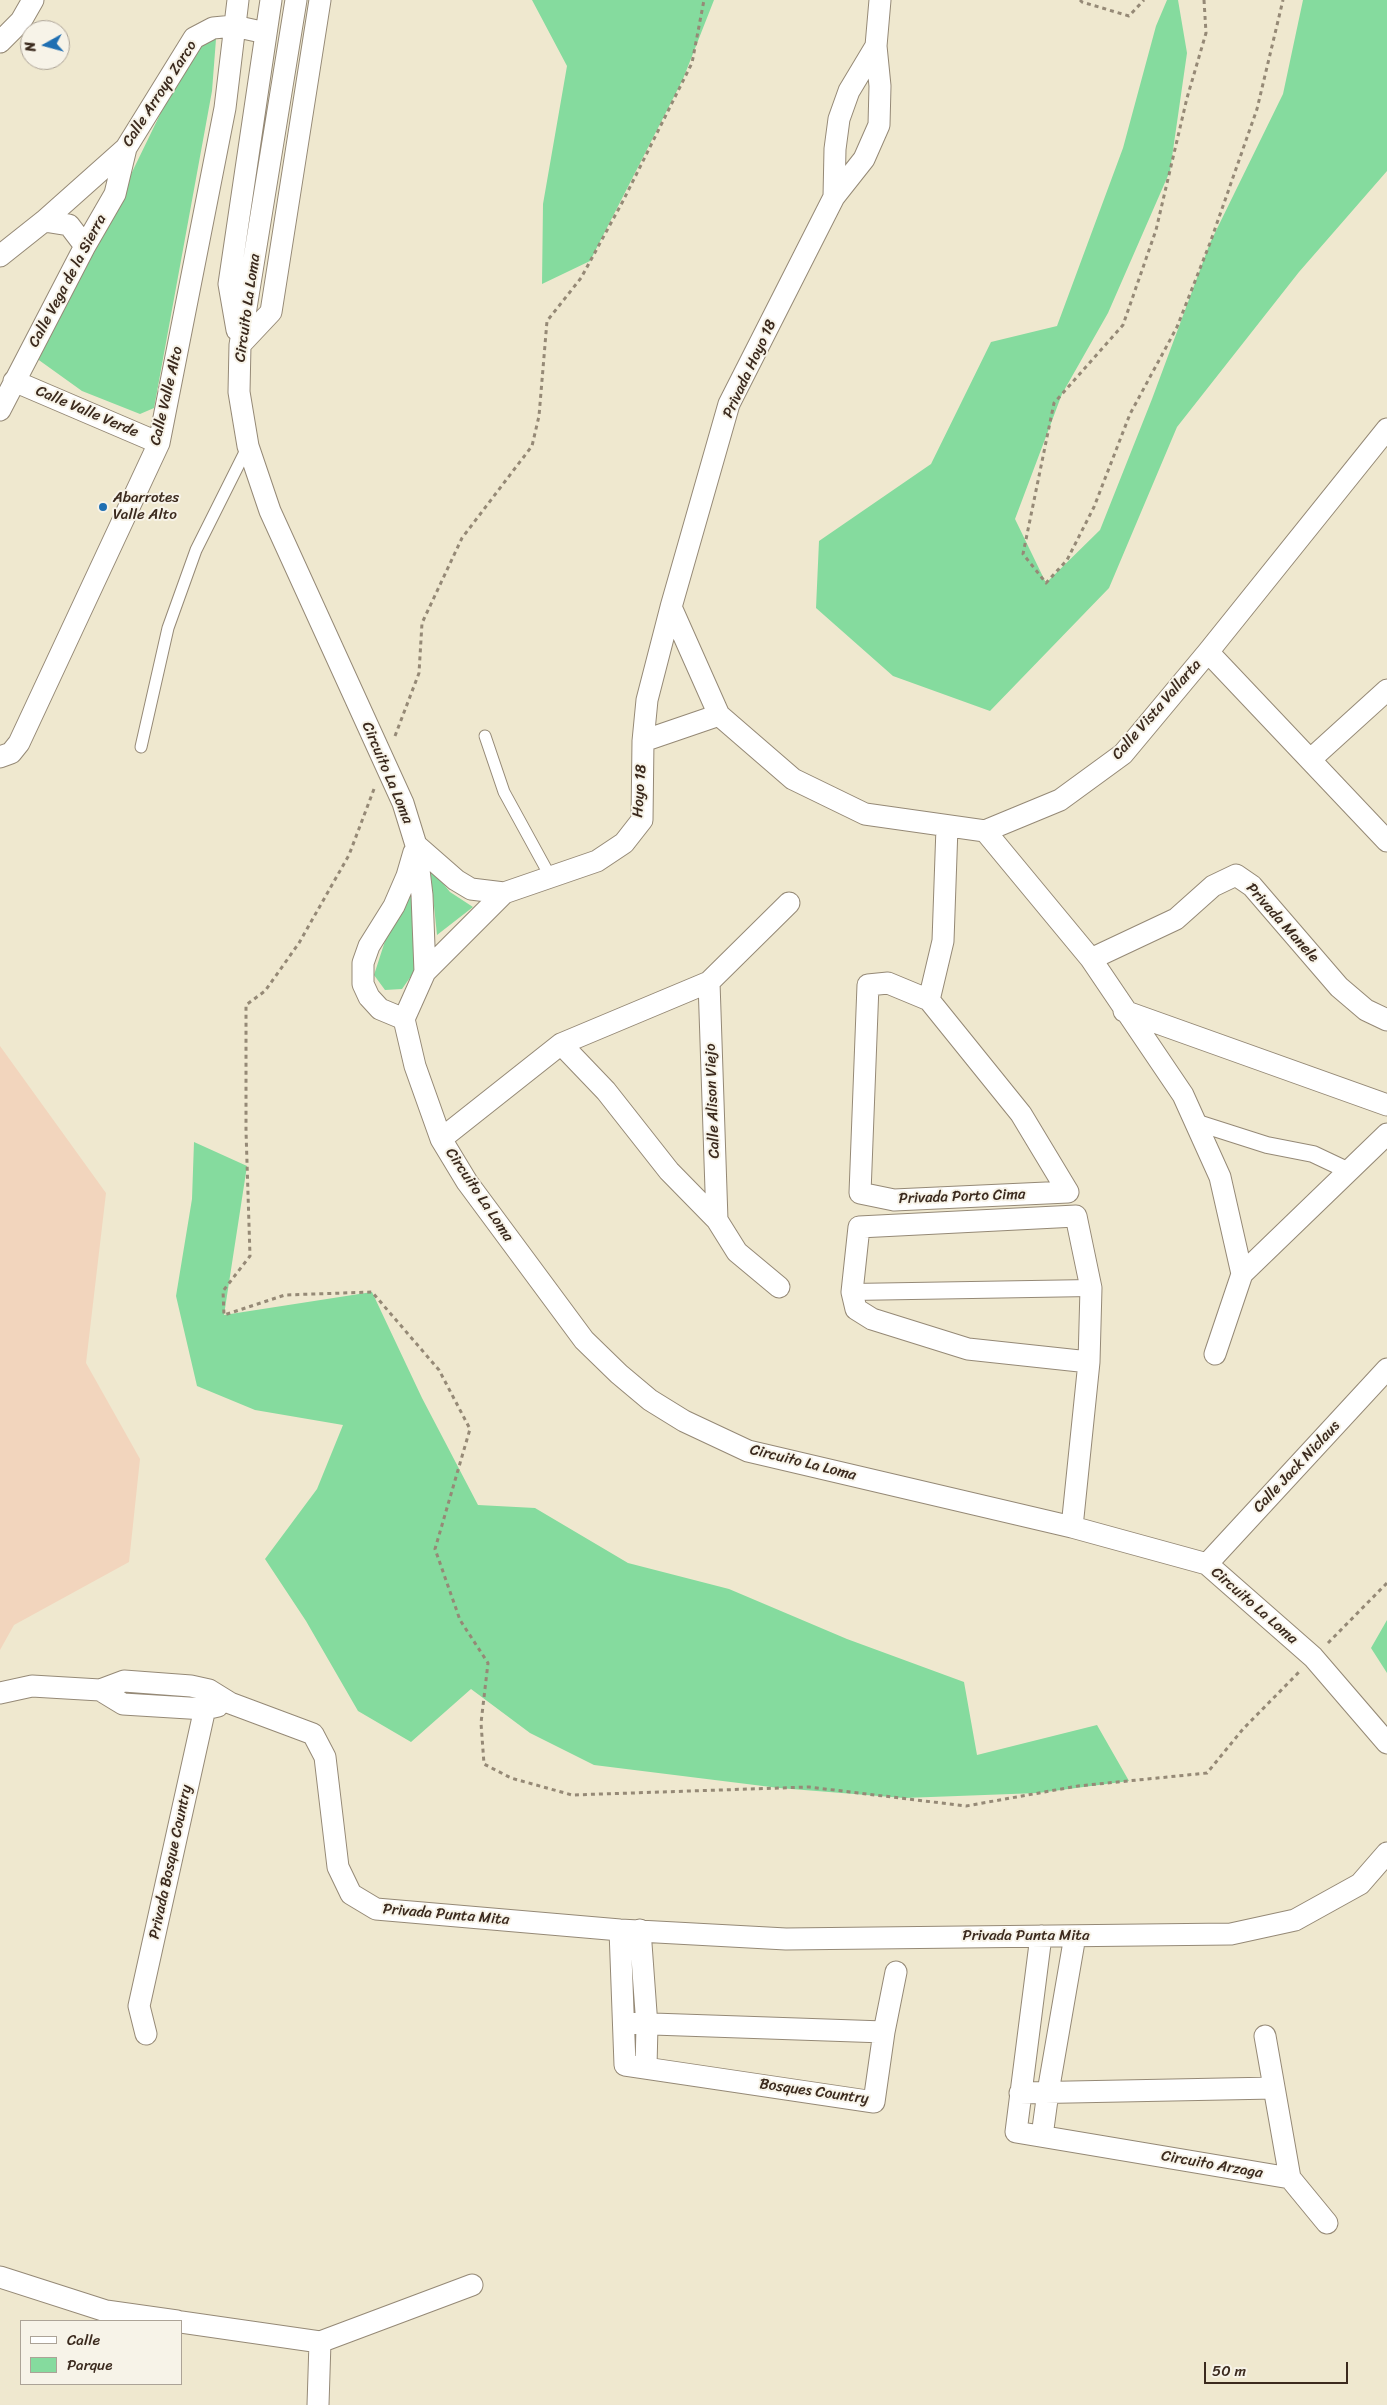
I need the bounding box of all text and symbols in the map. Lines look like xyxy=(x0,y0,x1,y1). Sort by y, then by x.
north arrow xyxy=(20,20,70,70)
street label: Calle Arroyo Zarco xyxy=(119,38,201,150)
text: N xyxy=(18,40,44,53)
street label: Calle Vega de la Sierra xyxy=(25,212,111,350)
street label: Circuito La Loma xyxy=(232,253,264,363)
street label: Privada Hoyo 18 xyxy=(719,317,781,421)
street label: Calle Valle Alto xyxy=(147,345,187,447)
street label: Calle Valle Verde xyxy=(33,382,141,442)
place label: Abarrotes Valle Alto xyxy=(113,489,179,524)
marker: Abarrotes Valle Alto xyxy=(97,501,109,513)
street label: Calle Vista Vallarta xyxy=(1109,656,1205,764)
street label: Circuito La Loma xyxy=(357,719,417,827)
street label: Hoyo 18 xyxy=(629,764,651,818)
street label: Privada Manele xyxy=(1242,880,1322,966)
street label: Calle Alison Viejo xyxy=(702,1043,724,1159)
street label: Circuito La Loma xyxy=(441,1145,517,1245)
street label: Privada Porto Cima xyxy=(898,1186,1026,1208)
street label: Calle Jack Niclaus xyxy=(1250,1417,1344,1517)
street label: Circuito La Loma xyxy=(748,1441,858,1485)
street label: Circuito La Loma xyxy=(1207,1564,1301,1648)
street label: Privada Bosque Country xyxy=(146,1783,196,1941)
street label: Privada Punta Mita xyxy=(382,1901,510,1929)
street label: Privada Punta Mita xyxy=(963,1927,1089,1945)
street label: Bosques Country xyxy=(758,2075,870,2109)
street label: Circuito Arzaga xyxy=(1160,2147,1264,2183)
legend xyxy=(20,2320,182,2385)
text: Calle xyxy=(67,2327,100,2353)
text: Parque xyxy=(67,2352,112,2378)
scale bar xyxy=(1207,2352,1351,2384)
text: 50 m xyxy=(1212,2358,1246,2384)

